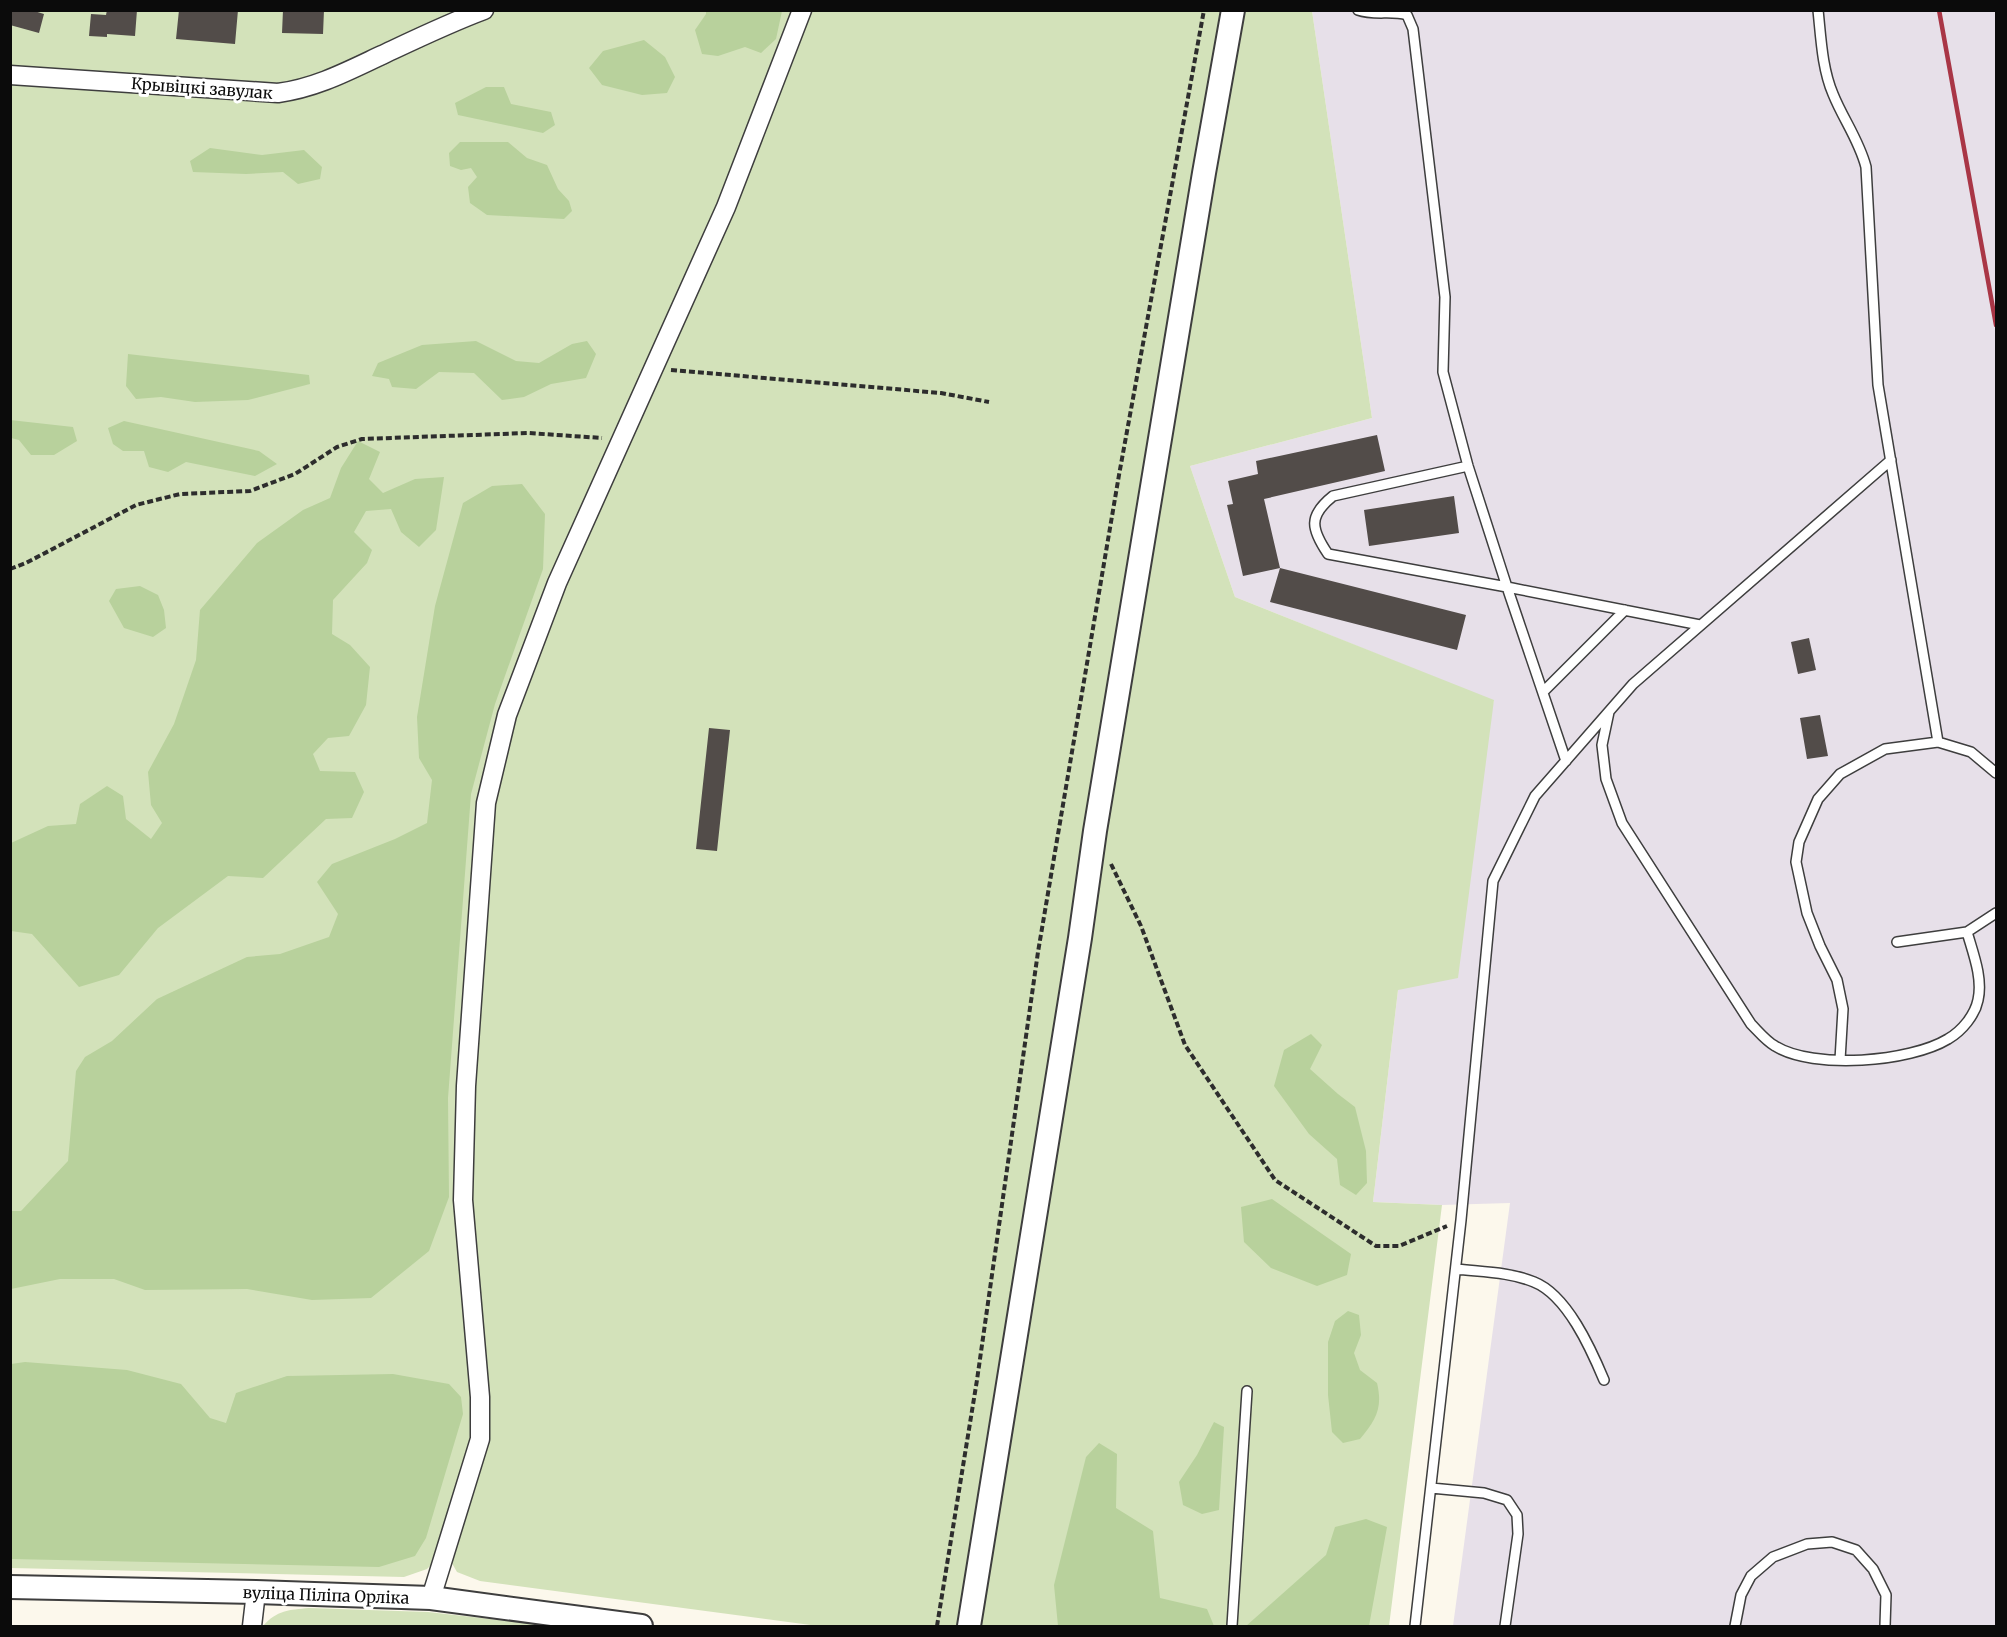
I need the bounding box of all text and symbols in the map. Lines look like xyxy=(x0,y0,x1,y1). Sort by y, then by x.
street label: Крывіцкі завулак xyxy=(130,73,274,103)
street label: вуліца Піліпа Орліка xyxy=(242,1582,410,1608)

